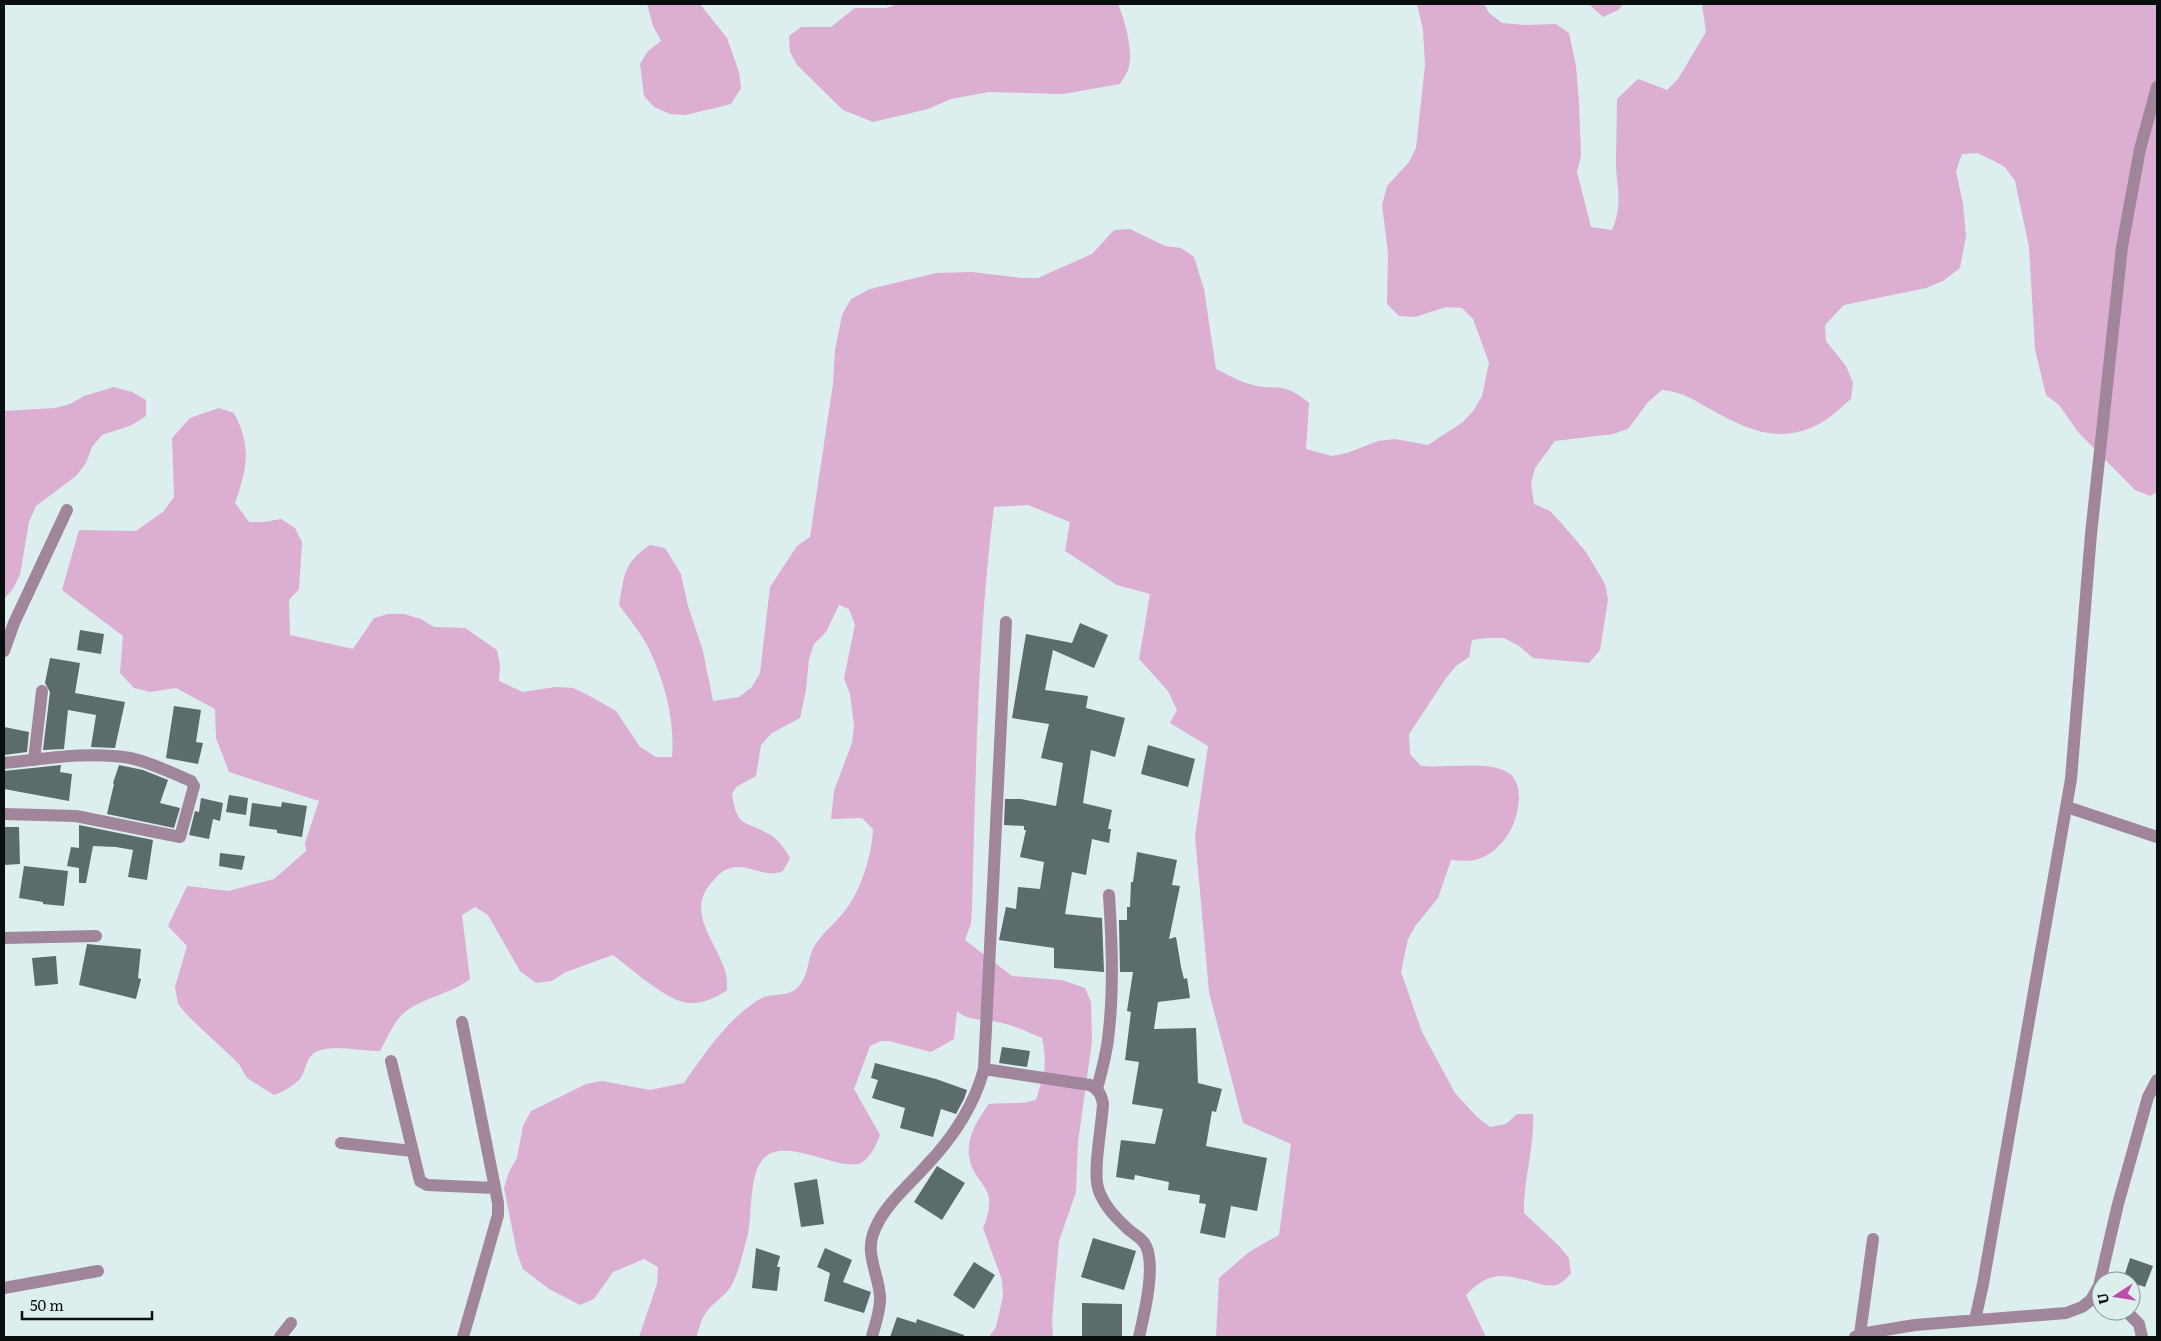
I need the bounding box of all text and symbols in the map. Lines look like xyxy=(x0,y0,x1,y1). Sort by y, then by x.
north arrow xyxy=(2091,1271,2141,1321)
scale bar xyxy=(22,1288,152,1320)
text: U xyxy=(2091,1291,2113,1306)
text: 50 m xyxy=(30,1293,64,1316)

